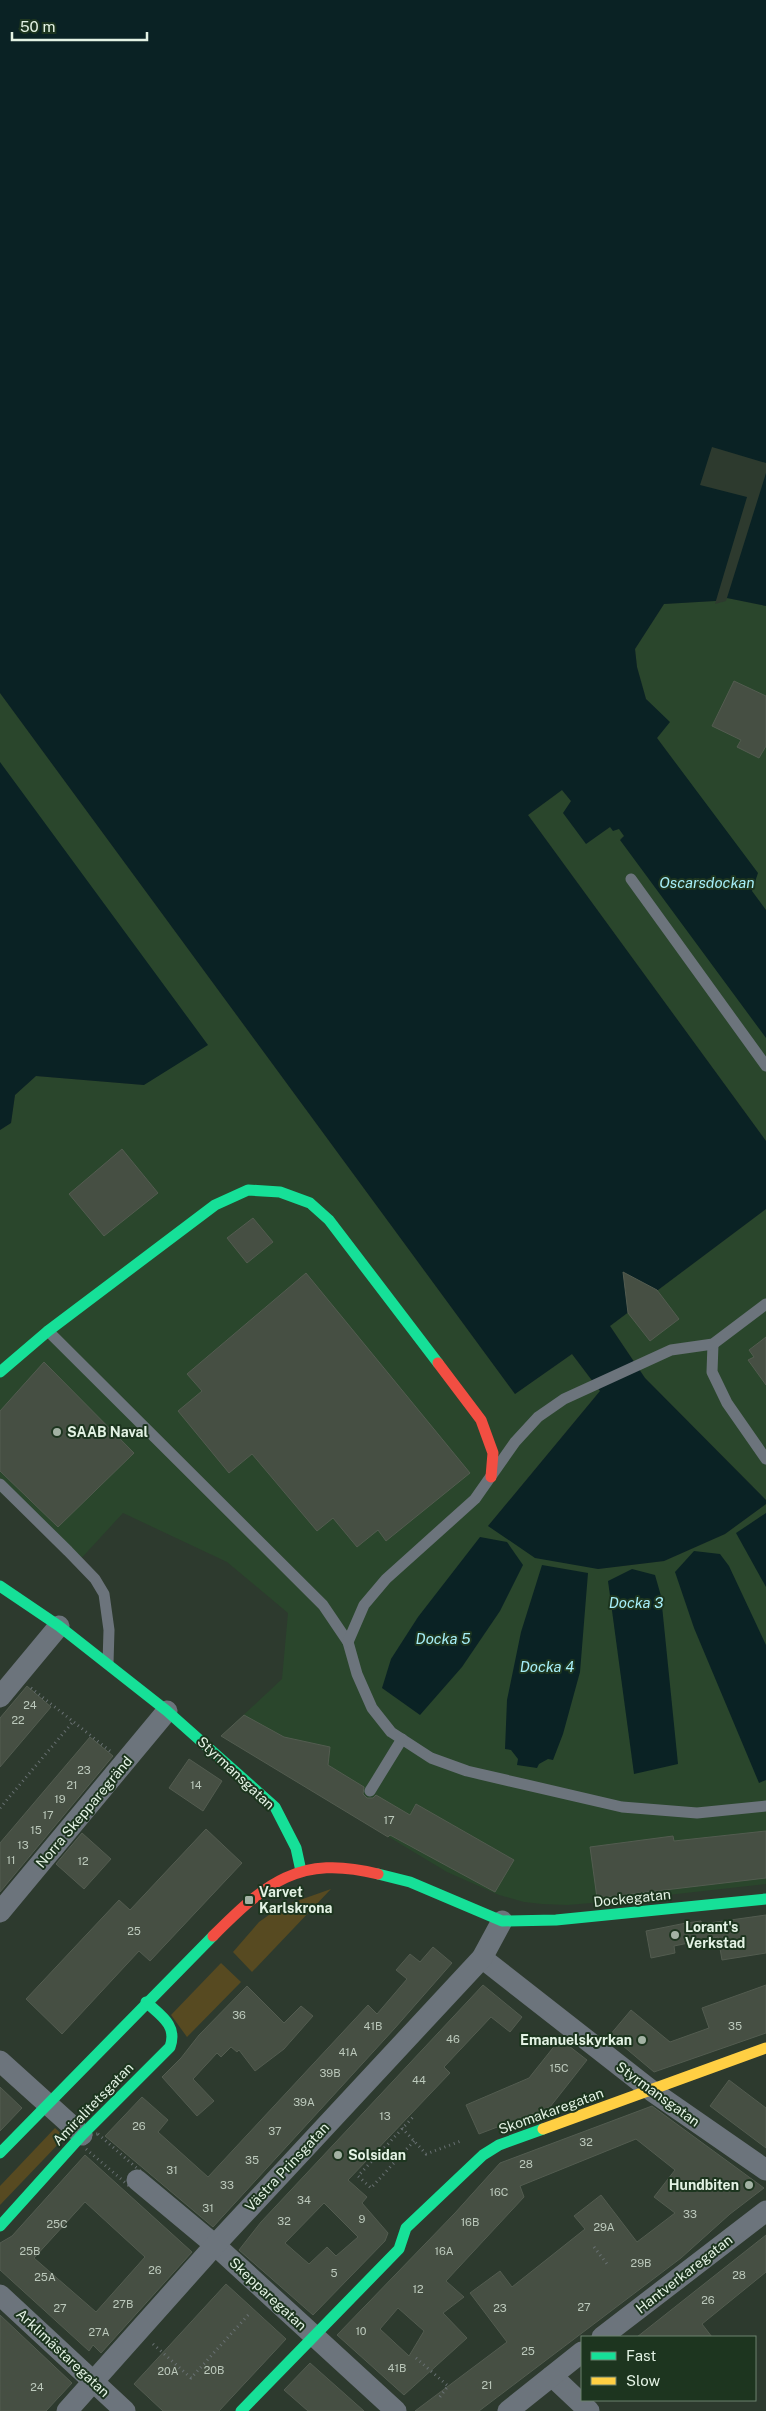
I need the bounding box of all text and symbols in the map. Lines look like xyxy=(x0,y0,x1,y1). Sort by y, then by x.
scale bar xyxy=(12,10,148,42)
text: 50 m xyxy=(20,18,55,35)
water label: Oscarsdockan xyxy=(659,874,755,891)
place label: SAAB Naval xyxy=(67,1424,148,1440)
marker: SAAB Naval xyxy=(51,1426,63,1438)
water label: Docka 3 xyxy=(609,1594,663,1611)
water label: Docka 5 xyxy=(416,1630,470,1647)
water label: Docka 4 xyxy=(520,1658,574,1675)
house number: 24 xyxy=(23,1699,37,1711)
house number: 22 xyxy=(11,1714,25,1726)
street label: Styrmansgatan xyxy=(194,1733,278,1813)
street label: Norra Skepparegränd xyxy=(33,1753,135,1871)
house number: 23 xyxy=(77,1764,91,1776)
house number: 21 xyxy=(66,1779,78,1791)
house number: 14 xyxy=(190,1779,202,1791)
house number: 19 xyxy=(54,1793,66,1805)
house number: 17 xyxy=(42,1809,54,1821)
house number: 17 xyxy=(383,1814,395,1826)
house number: 15 xyxy=(30,1824,42,1836)
house number: 13 xyxy=(17,1839,29,1851)
house number: 11 xyxy=(7,1854,15,1866)
house number: 12 xyxy=(77,1855,89,1867)
place label: Varvet Karlskrona xyxy=(259,1884,333,1916)
street label: Dockegatan xyxy=(593,1886,671,1910)
marker: Varvet Karlskrona xyxy=(243,1894,255,1906)
place label: Lorant's Verkstad xyxy=(685,1919,745,1951)
house number: 25 xyxy=(127,1925,141,1937)
marker: Lorant's Verkstad xyxy=(669,1929,681,1941)
house number: 36 xyxy=(232,2009,246,2021)
house number: 41B xyxy=(364,2020,382,2032)
house number: 35 xyxy=(728,2020,742,2032)
place label: Emanuelskyrkan xyxy=(520,2032,632,2048)
house number: 46 xyxy=(446,2033,460,2045)
marker: Emanuelskyrkan xyxy=(636,2034,648,2046)
house number: 41A xyxy=(338,2046,358,2058)
street label: Styrmansgatan xyxy=(613,2058,703,2130)
street label: Amiralitetsgatan xyxy=(49,2059,137,2149)
house number: 15C xyxy=(549,2062,569,2074)
house number: 39B xyxy=(319,2067,341,2079)
house number: 44 xyxy=(412,2074,426,2086)
street label: Skomakaregatan xyxy=(496,2085,606,2137)
house number: 39A xyxy=(293,2096,315,2108)
house number: 13 xyxy=(379,2110,391,2122)
street label: Västra Prinsgatan xyxy=(242,2119,332,2215)
house number: 26 xyxy=(132,2120,146,2132)
house number: 37 xyxy=(268,2125,282,2137)
house number: 32 xyxy=(579,2136,593,2148)
place label: Solsidan xyxy=(348,2147,406,2163)
marker: Solsidan xyxy=(332,2149,344,2161)
house number: 35 xyxy=(245,2154,259,2166)
house number: 28 xyxy=(519,2158,533,2170)
house number: 31 xyxy=(166,2164,178,2176)
place label: Hundbiten xyxy=(669,2177,739,2193)
house number: 33 xyxy=(220,2179,234,2191)
marker: Hundbiten xyxy=(743,2179,755,2191)
house number: 16C xyxy=(490,2186,508,2198)
house number: 34 xyxy=(297,2194,311,2206)
house number: 31 xyxy=(202,2202,214,2214)
house number: 33 xyxy=(683,2208,697,2220)
house number: 9 xyxy=(359,2213,366,2225)
house number: 32 xyxy=(277,2215,291,2227)
house number: 16B xyxy=(461,2216,479,2228)
house number: 25C xyxy=(46,2218,68,2230)
house number: 29A xyxy=(593,2221,615,2233)
street label: Hantverkaregatan xyxy=(633,2231,735,2317)
house number: 25B xyxy=(20,2245,40,2257)
house number: 16A xyxy=(434,2245,454,2257)
street label: Skepparegatan xyxy=(226,2254,310,2334)
house number: 29B xyxy=(631,2257,651,2269)
house number: 26 xyxy=(148,2264,162,2276)
house number: 5 xyxy=(330,2267,338,2279)
house number: 28 xyxy=(732,2269,746,2281)
house number: 25A xyxy=(34,2271,56,2283)
house number: 12 xyxy=(412,2283,424,2295)
house number: 26 xyxy=(701,2294,715,2306)
house number: 27B xyxy=(113,2298,133,2310)
house number: 27 xyxy=(577,2301,591,2313)
house number: 27 xyxy=(53,2302,67,2314)
house number: 23 xyxy=(493,2302,507,2314)
street label: Arklimästaregatan xyxy=(13,2306,113,2400)
house number: 10 xyxy=(355,2325,367,2337)
house number: 27A xyxy=(89,2326,110,2338)
legend xyxy=(581,2336,756,2401)
house number: 25 xyxy=(521,2345,535,2357)
text: Fast xyxy=(626,2347,656,2364)
house number: 41B xyxy=(388,2362,406,2374)
house number: 20B xyxy=(204,2364,224,2376)
house number: 20A xyxy=(157,2365,179,2377)
text: Slow xyxy=(626,2372,661,2389)
house number: 21 xyxy=(481,2379,493,2391)
house number: 24 xyxy=(30,2381,44,2393)

